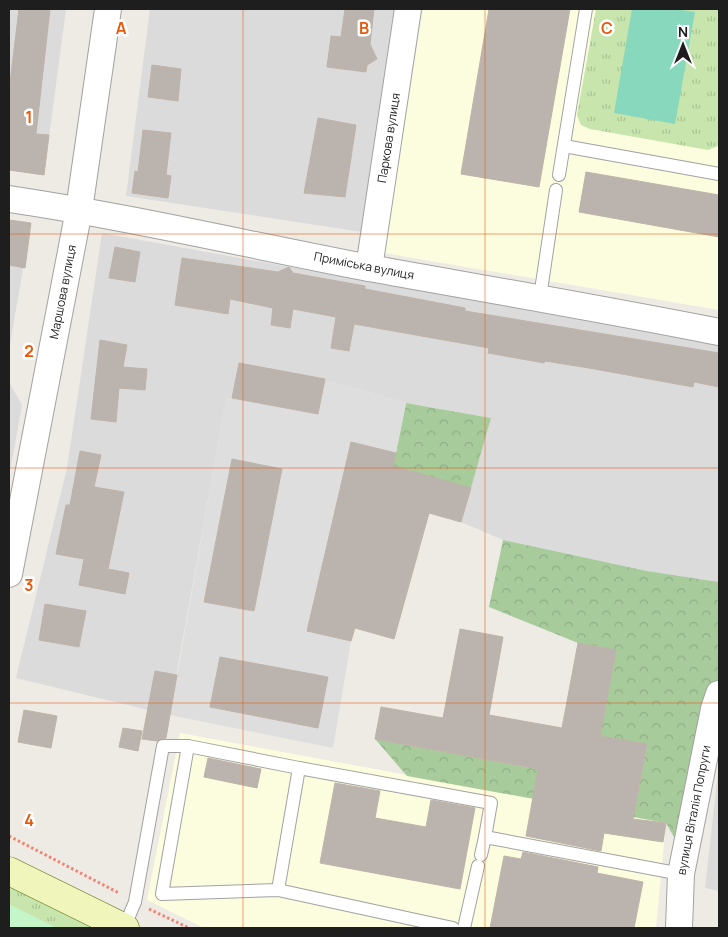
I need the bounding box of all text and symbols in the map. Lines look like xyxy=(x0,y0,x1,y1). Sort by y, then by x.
text: A xyxy=(116,17,127,39)
text: B xyxy=(359,17,369,39)
text: C xyxy=(601,17,613,39)
north arrow xyxy=(658,20,708,70)
text: N xyxy=(678,22,688,41)
street label: Паркова вулиця xyxy=(373,92,404,184)
text: 1 xyxy=(25,106,33,128)
street label: Маршова вулиця xyxy=(45,243,80,341)
street label: Приміська вулиця xyxy=(313,247,416,284)
text: 2 xyxy=(24,340,34,362)
text: 3 xyxy=(24,574,34,596)
street label: вулиця Віталія Попруги xyxy=(673,744,714,876)
text: 4 xyxy=(24,809,34,831)

